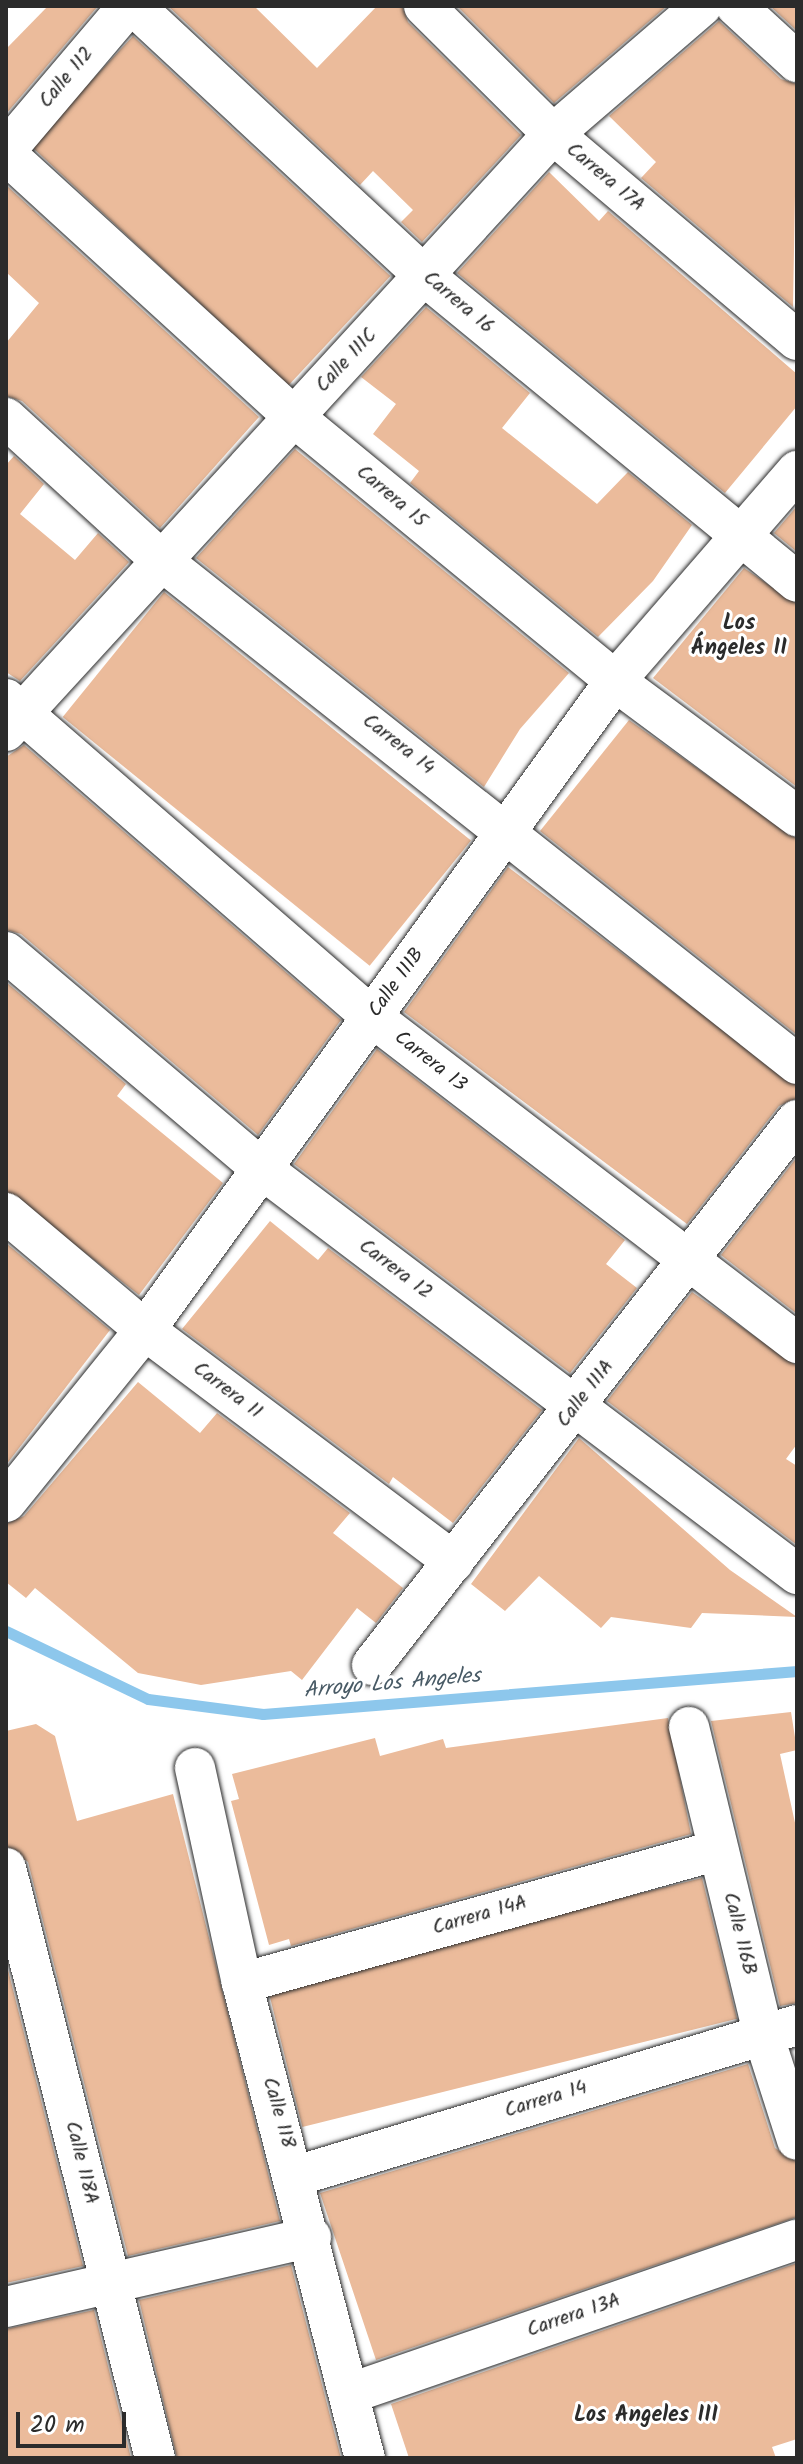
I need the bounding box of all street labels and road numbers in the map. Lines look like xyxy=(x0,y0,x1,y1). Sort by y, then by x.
street label: Calle 112 xyxy=(35,43,99,113)
street label: Carrera 17A xyxy=(561,138,649,218)
street label: Carrera 16 xyxy=(418,266,498,340)
street label: Calle 111C xyxy=(311,324,383,398)
street label: Carrera 15 xyxy=(351,461,431,533)
street label: Carrera 14 xyxy=(357,709,439,781)
street label: Calle 111B xyxy=(364,944,430,1022)
street label: Carrera 13 xyxy=(389,1026,471,1098)
street label: Carrera 12 xyxy=(354,1235,436,1305)
street label: Calle 111A xyxy=(552,1355,620,1433)
street label: Carrera 11 xyxy=(188,1357,266,1425)
street label: Calle 116B xyxy=(717,1890,761,1978)
street label: Carrera 14A xyxy=(430,1891,530,1941)
street label: Calle 118 xyxy=(256,2075,300,2151)
street label: Carrera 14 xyxy=(502,2076,590,2124)
street label: Calle 118A xyxy=(59,2119,103,2207)
street label: Carrera 13A xyxy=(524,2289,624,2343)

